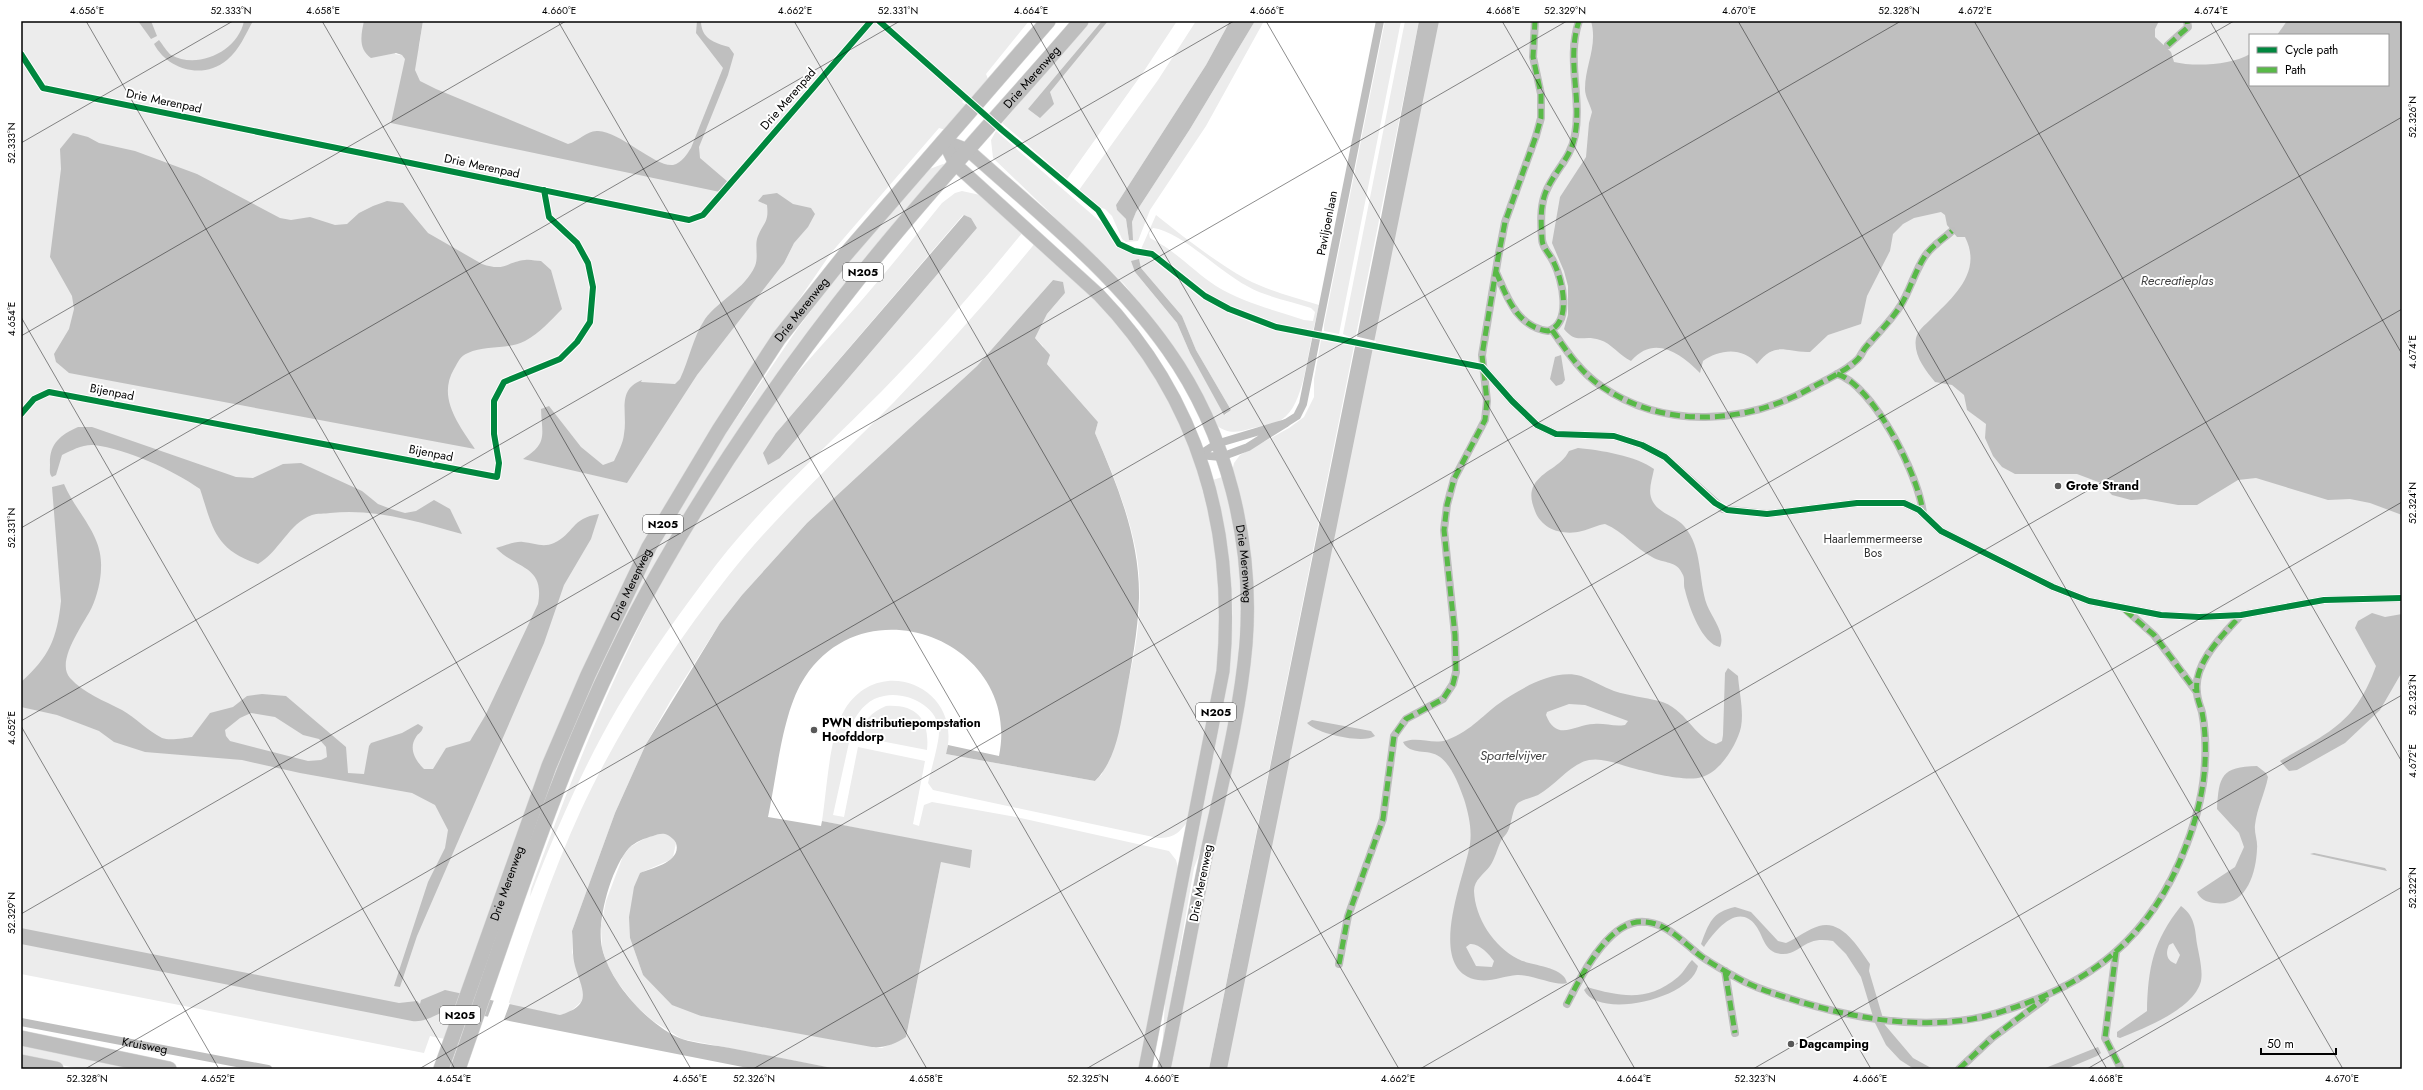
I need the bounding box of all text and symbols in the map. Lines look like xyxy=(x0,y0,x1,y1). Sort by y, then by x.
text: 4.656°E xyxy=(70,3,104,18)
text: 52.333°N xyxy=(210,3,252,18)
text: 4.658°E xyxy=(306,3,340,18)
text: 4.660°E xyxy=(542,3,576,18)
text: 4.662°E xyxy=(778,3,812,18)
text: 52.331°N xyxy=(878,3,918,18)
text: 4.664°E xyxy=(1014,3,1048,18)
text: 4.666°E xyxy=(1250,3,1284,18)
text: 4.668°E xyxy=(1486,3,1520,18)
text: 52.329°N xyxy=(1544,3,1586,18)
text: 4.670°E xyxy=(1722,3,1756,18)
text: 52.328°N xyxy=(1878,3,1920,18)
text: 4.672°E xyxy=(1958,3,1992,18)
text: 4.674°E xyxy=(2194,3,2228,18)
legend xyxy=(2249,34,2389,86)
text: Cycle path xyxy=(2285,41,2338,59)
street label: Drie Merenweg xyxy=(999,42,1065,112)
text: Path xyxy=(2285,61,2306,79)
street label: Drie Merenpad xyxy=(756,64,820,134)
street label: Drie Merenpad xyxy=(124,84,204,118)
text: 52.326°N xyxy=(2405,96,2420,138)
text: 52.333°N xyxy=(4,122,19,164)
street label: Drie Merenpad xyxy=(442,149,522,183)
street label: Paviljoenlaan xyxy=(1312,189,1342,257)
road number: N205 xyxy=(843,263,883,281)
water label: Recreatieplas xyxy=(2141,271,2214,290)
street label: Drie Merenweg xyxy=(770,273,833,346)
text: 4.654°E xyxy=(4,302,19,336)
text: 4.674°E xyxy=(2405,335,2420,369)
street label: Bijenpad xyxy=(88,379,136,405)
street label: Bijenpad xyxy=(407,440,455,466)
place label: Grote Strand xyxy=(2066,477,2139,495)
marker: Grote Strand xyxy=(2053,481,2063,491)
text: 52.324°N xyxy=(2405,482,2420,524)
text: 52.331°N xyxy=(4,508,19,548)
road number: N205 xyxy=(643,515,683,533)
street label: Drie Merenweg xyxy=(1231,523,1256,603)
park label: Haarlemmermeerse Bos xyxy=(1823,530,1923,562)
street label: Drie Merenweg xyxy=(606,545,656,624)
text: 52.323°N xyxy=(2405,674,2420,716)
road number: N205 xyxy=(1196,703,1236,721)
text: 4.652°E xyxy=(4,711,19,745)
place label: PWN distributiepompstation Hoofddorp xyxy=(822,714,981,746)
marker: PWN distributiepompstation Hoofddorp xyxy=(809,725,819,735)
text: 4.672°E xyxy=(2405,744,2420,778)
water label: Spartelvijver xyxy=(1480,746,1547,765)
street label: Drie Merenweg xyxy=(485,843,529,923)
street label: Drie Merenweg xyxy=(1185,843,1217,923)
text: 52.322°N xyxy=(2405,867,2420,909)
text: 52.329°N xyxy=(4,892,19,934)
road number: N205 xyxy=(440,1006,480,1024)
scale bar xyxy=(2261,1030,2336,1056)
street label: Kruisweg xyxy=(120,1032,169,1059)
place label: Dagcamping xyxy=(1799,1035,1869,1053)
text: 50 m xyxy=(2267,1035,2294,1053)
marker: Dagcamping xyxy=(1786,1039,1796,1049)
text: 52.328°N xyxy=(66,1071,108,1086)
text: 4.652°E xyxy=(201,1071,235,1086)
text: 4.654°E xyxy=(437,1071,471,1086)
text: 4.656°E xyxy=(673,1071,707,1086)
text: 52.326°N xyxy=(733,1071,775,1086)
text: 4.658°E xyxy=(909,1071,943,1086)
text: 52.325°N xyxy=(1067,1071,1109,1086)
text: 4.660°E xyxy=(1145,1071,1179,1086)
text: 4.662°E xyxy=(1381,1071,1415,1086)
text: 4.664°E xyxy=(1617,1071,1651,1086)
text: 52.323°N xyxy=(1734,1071,1776,1086)
text: 4.666°E xyxy=(1853,1071,1887,1086)
text: 4.668°E xyxy=(2089,1071,2123,1086)
text: 4.670°E xyxy=(2325,1071,2359,1086)

